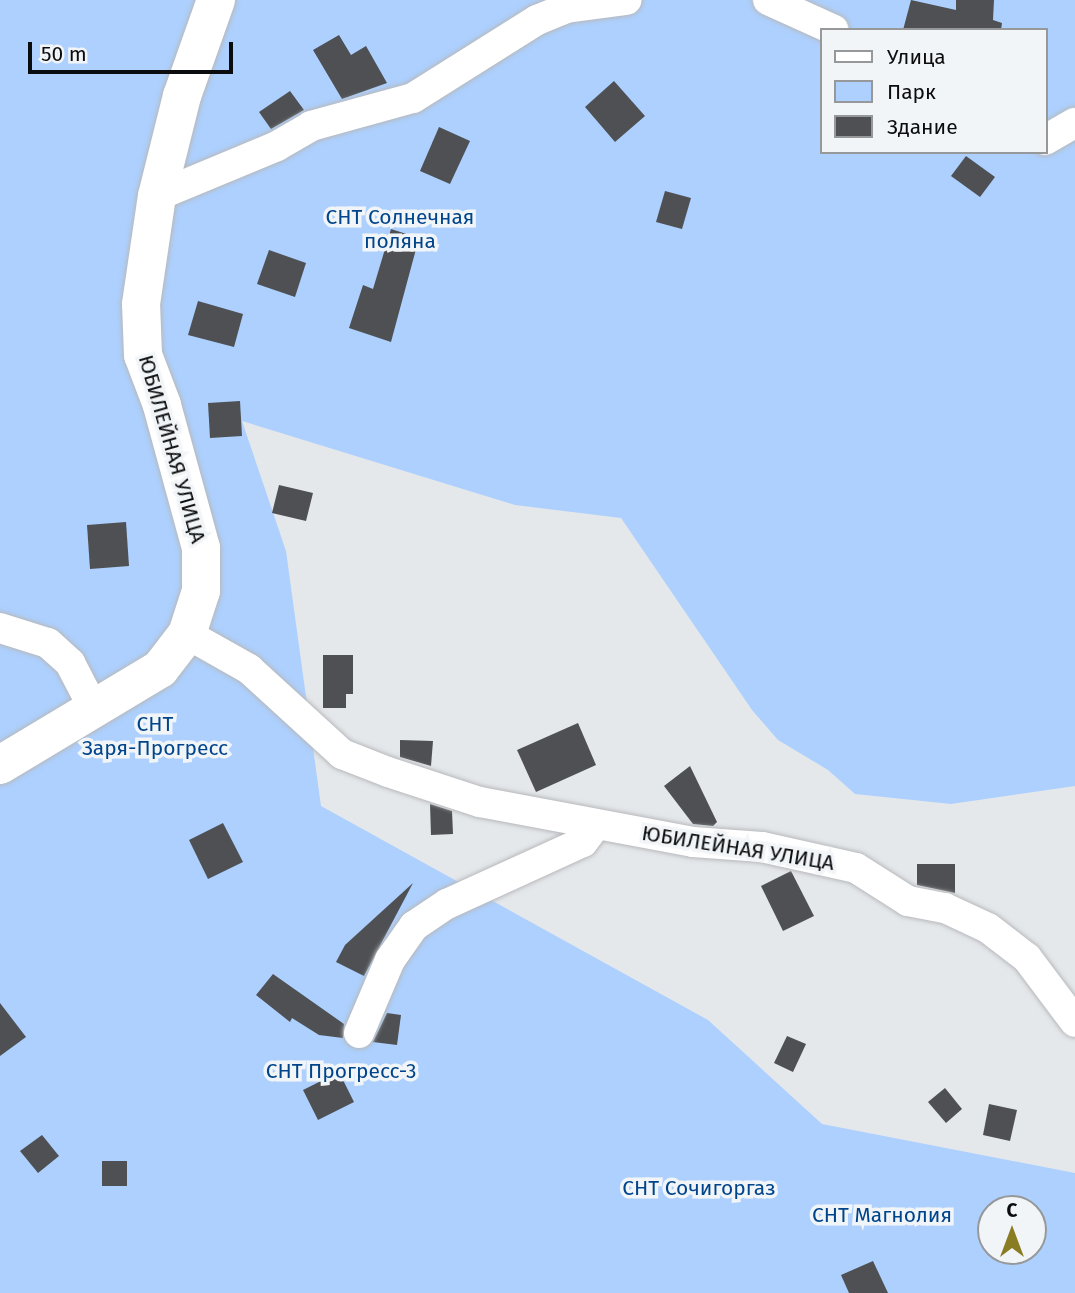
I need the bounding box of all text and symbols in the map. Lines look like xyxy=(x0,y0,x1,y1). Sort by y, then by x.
scale bar xyxy=(32,28,236,72)
legend xyxy=(820,28,1047,154)
text: 50 m xyxy=(41,41,87,67)
text: Улица xyxy=(887,44,946,70)
text: Парк xyxy=(887,79,936,105)
text: Здание xyxy=(887,114,958,140)
park label: СНТ Солнечная поляна xyxy=(326,204,474,254)
street label: ЮБИЛЕЙНАЯ УЛИЦА xyxy=(133,352,211,546)
park label: СНТ Заря-Прогресс xyxy=(82,711,228,761)
street label: ЮБИЛЕЙНАЯ УЛИЦА xyxy=(640,820,836,876)
park label: СНТ Прогресс-3 xyxy=(266,1058,416,1084)
park label: СНТ Сочигоргаз xyxy=(622,1175,776,1201)
north arrow xyxy=(977,1195,1047,1265)
text: С xyxy=(1007,1199,1017,1222)
park label: СНТ Магнолия xyxy=(812,1202,952,1228)

